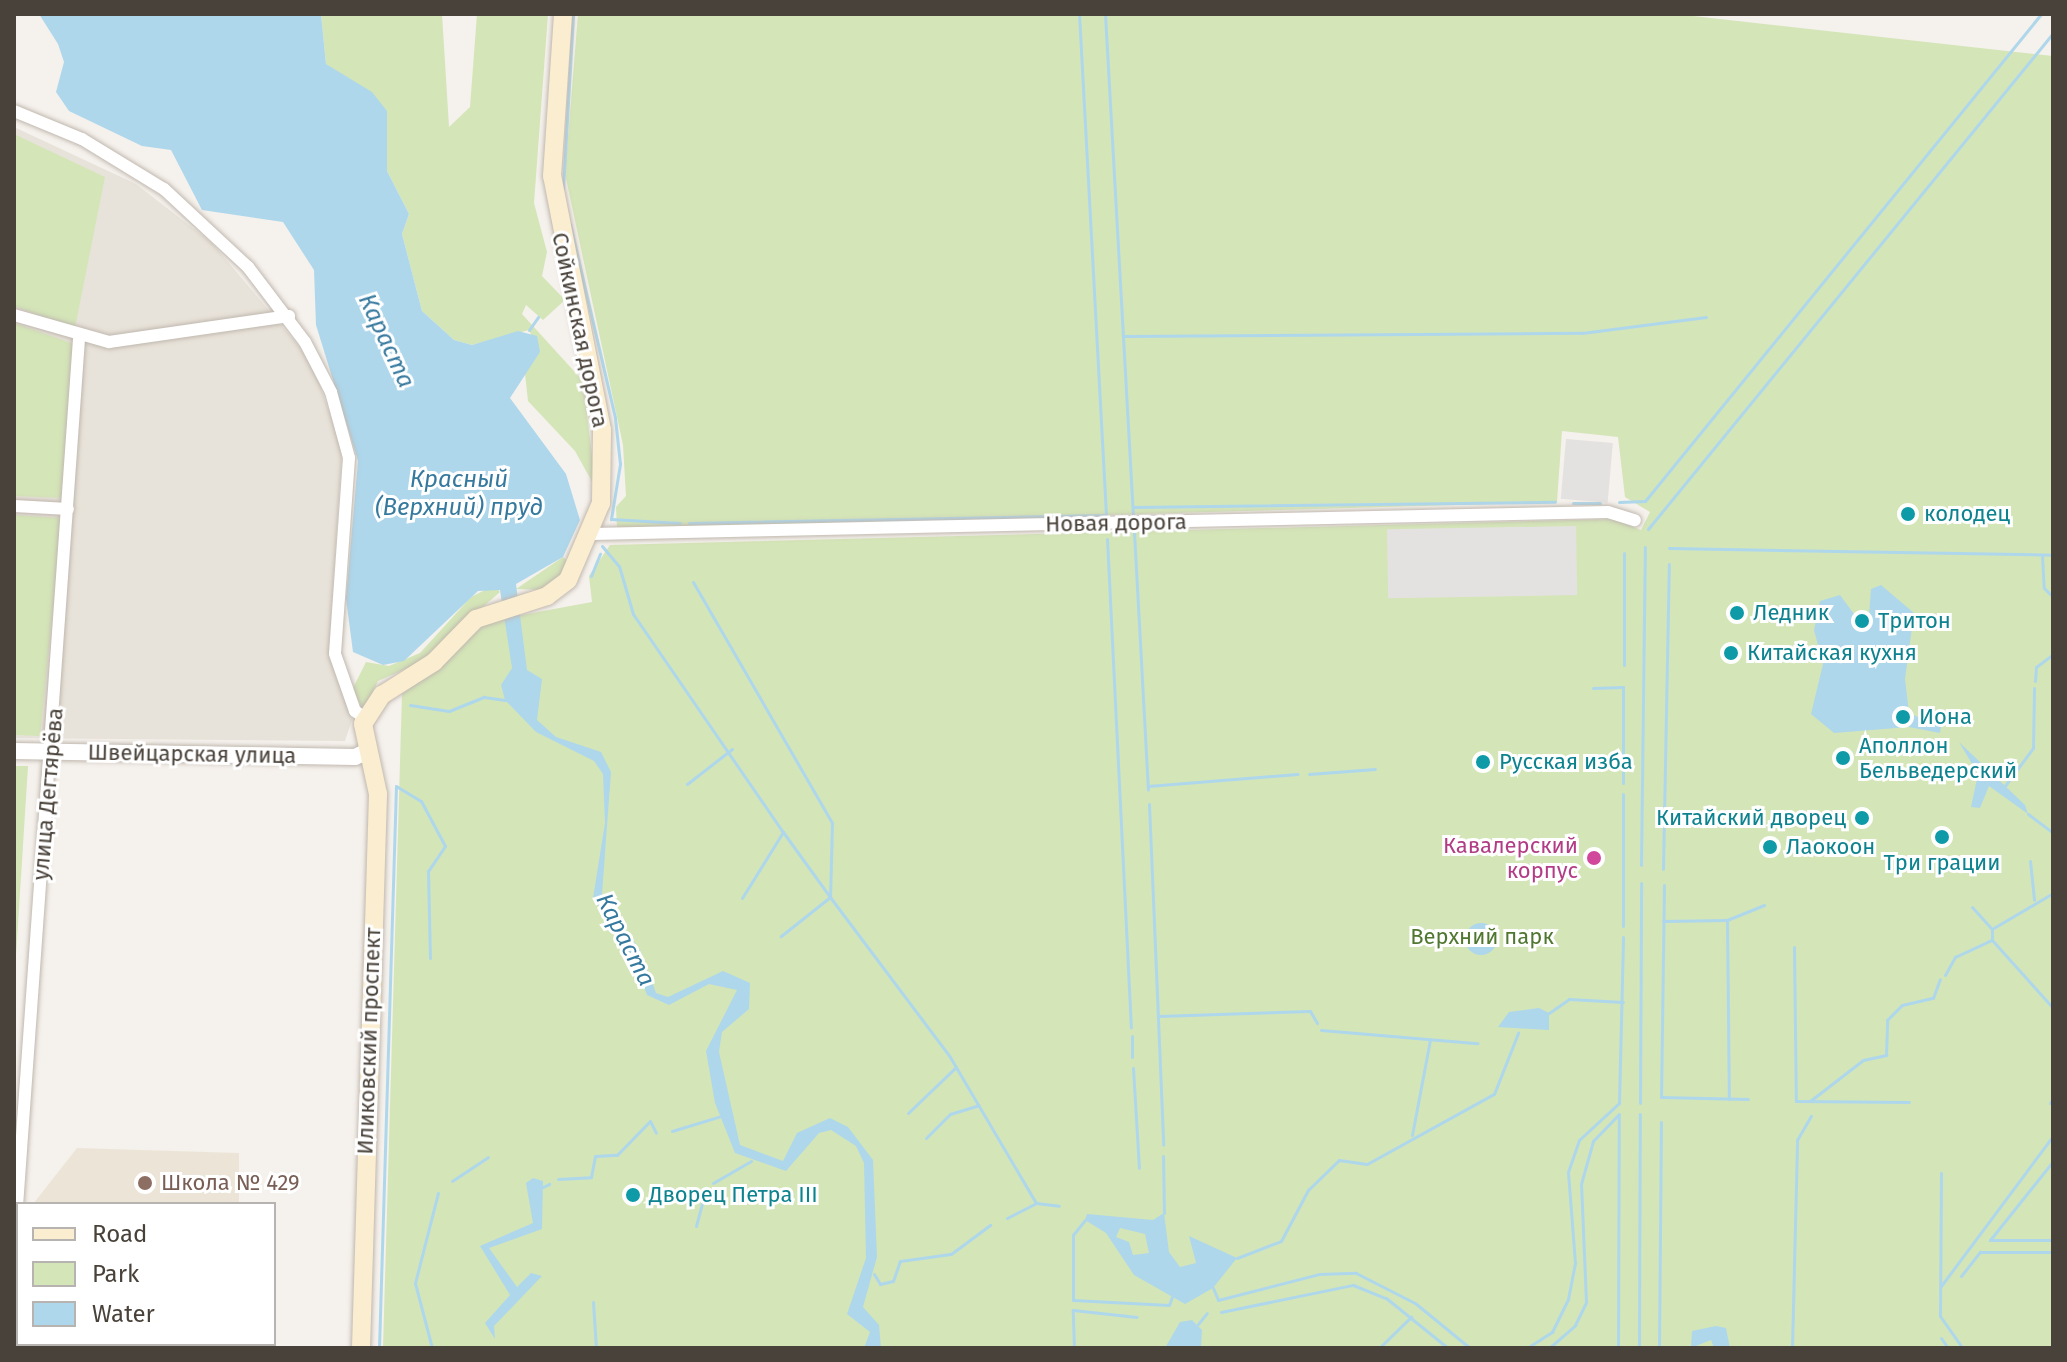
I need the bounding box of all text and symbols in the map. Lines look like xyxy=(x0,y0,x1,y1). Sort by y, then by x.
street label: Сойкинская дорога xyxy=(546,230,614,430)
water label: Караста xyxy=(352,289,420,393)
water label: Красный (Верхний) пруд xyxy=(375,466,543,522)
place label: колодец xyxy=(1924,501,2010,527)
marker: колодец xyxy=(1899,505,1917,523)
street label: Новая дорога xyxy=(1045,509,1187,537)
place label: Ледник xyxy=(1753,600,1829,626)
marker: Ледник xyxy=(1728,604,1746,622)
place label: Тритон xyxy=(1878,608,1951,634)
marker: Тритон xyxy=(1853,612,1871,630)
place label: Китайская кухня xyxy=(1747,640,1917,666)
marker: Китайская кухня xyxy=(1722,644,1740,662)
place label: Иона xyxy=(1919,704,1972,730)
street label: улица Дегтярёва xyxy=(27,707,69,881)
marker: Иона xyxy=(1894,708,1912,726)
place label: Аполлон Бельведерский xyxy=(1859,732,2017,784)
street label: Швейцарская улица xyxy=(87,739,297,769)
place label: Русская изба xyxy=(1499,749,1633,775)
marker: Аполлон Бельведерский xyxy=(1834,749,1852,767)
marker: Русская изба xyxy=(1474,753,1492,771)
place label: Китайский дворец xyxy=(1656,805,1846,831)
marker: Китайский дворец xyxy=(1853,809,1871,827)
marker: Три грации xyxy=(1933,828,1951,846)
place label: Кавалерский корпус xyxy=(1443,832,1578,884)
place label: Лаокоон xyxy=(1786,834,1875,860)
marker: Лаокоон xyxy=(1761,838,1779,856)
marker: Кавалерский корпус xyxy=(1585,849,1603,867)
place label: Три грации xyxy=(1884,850,2000,876)
water label: Караста xyxy=(589,889,661,991)
park label: Верхний парк xyxy=(1410,924,1554,950)
street label: Иликовский проспект xyxy=(352,927,386,1155)
place label: Школа № 429 xyxy=(161,1170,300,1196)
marker: Школа № 429 xyxy=(136,1174,154,1192)
place label: Дворец Петра III xyxy=(649,1182,818,1208)
marker: Дворец Петра III xyxy=(624,1186,642,1204)
legend xyxy=(16,1202,276,1346)
text: Road xyxy=(92,1220,147,1248)
text: Park xyxy=(92,1260,139,1288)
text: Water xyxy=(92,1300,155,1328)

